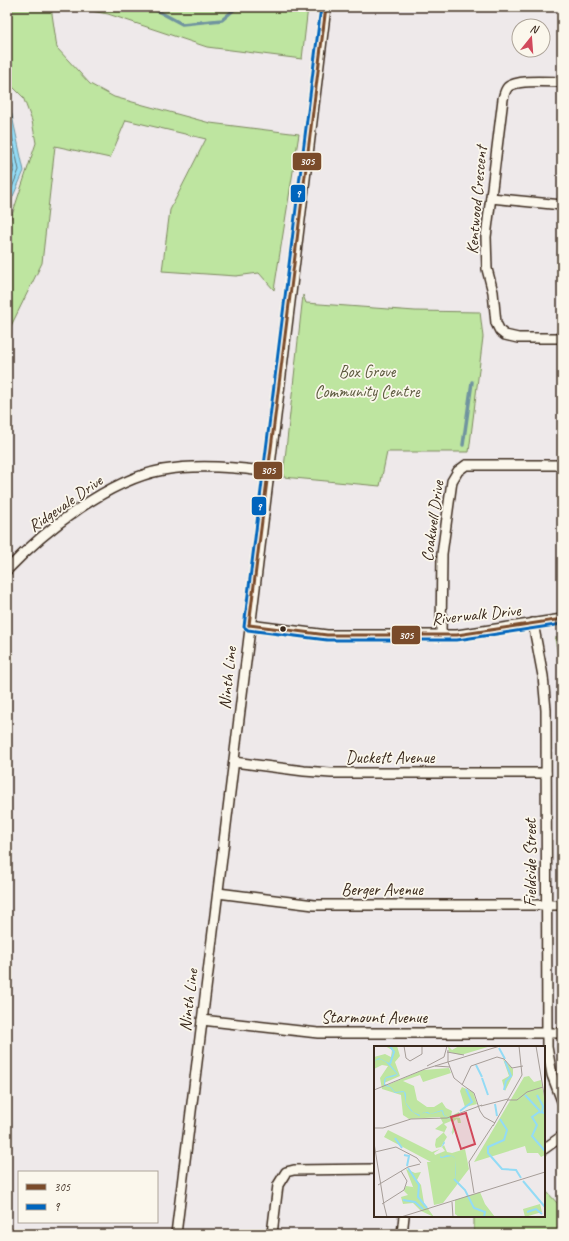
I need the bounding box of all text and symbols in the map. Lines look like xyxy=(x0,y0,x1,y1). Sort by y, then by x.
north arrow xyxy=(511,18,551,58)
text: N xyxy=(529,21,541,37)
street label: Kentwood Crescent xyxy=(461,143,492,255)
line badge: 305 xyxy=(292,152,322,171)
text: 305 xyxy=(300,154,316,168)
line badge: 9 xyxy=(290,184,306,203)
text: 9 xyxy=(296,186,302,200)
park label: Box Grove Community Centre xyxy=(314,361,421,402)
line badge: 305 xyxy=(253,461,283,480)
text: 305 xyxy=(261,463,277,477)
street label: Ridgevale Drive xyxy=(24,469,108,537)
street label: Coakwell Drive xyxy=(416,478,449,563)
line badge: 9 xyxy=(251,496,267,516)
text: 9 xyxy=(257,499,263,513)
street label: Riverwalk Drive xyxy=(431,599,523,630)
unlabelled marker xyxy=(278,624,288,634)
line badge: 305 xyxy=(391,625,421,645)
text: 305 xyxy=(399,628,415,642)
street label: Ninth Line xyxy=(214,644,241,710)
street label: Duckett Avenue xyxy=(346,747,436,768)
street label: Fieldside Street xyxy=(520,817,541,907)
street label: Berger Avenue xyxy=(341,879,424,900)
street label: Ninth Line xyxy=(174,966,203,1032)
street label: Starmount Avenue xyxy=(321,1007,429,1028)
inset map xyxy=(374,1046,545,1217)
legend xyxy=(18,1171,158,1223)
text: 305 xyxy=(54,1179,71,1195)
text: 9 xyxy=(54,1199,61,1215)

